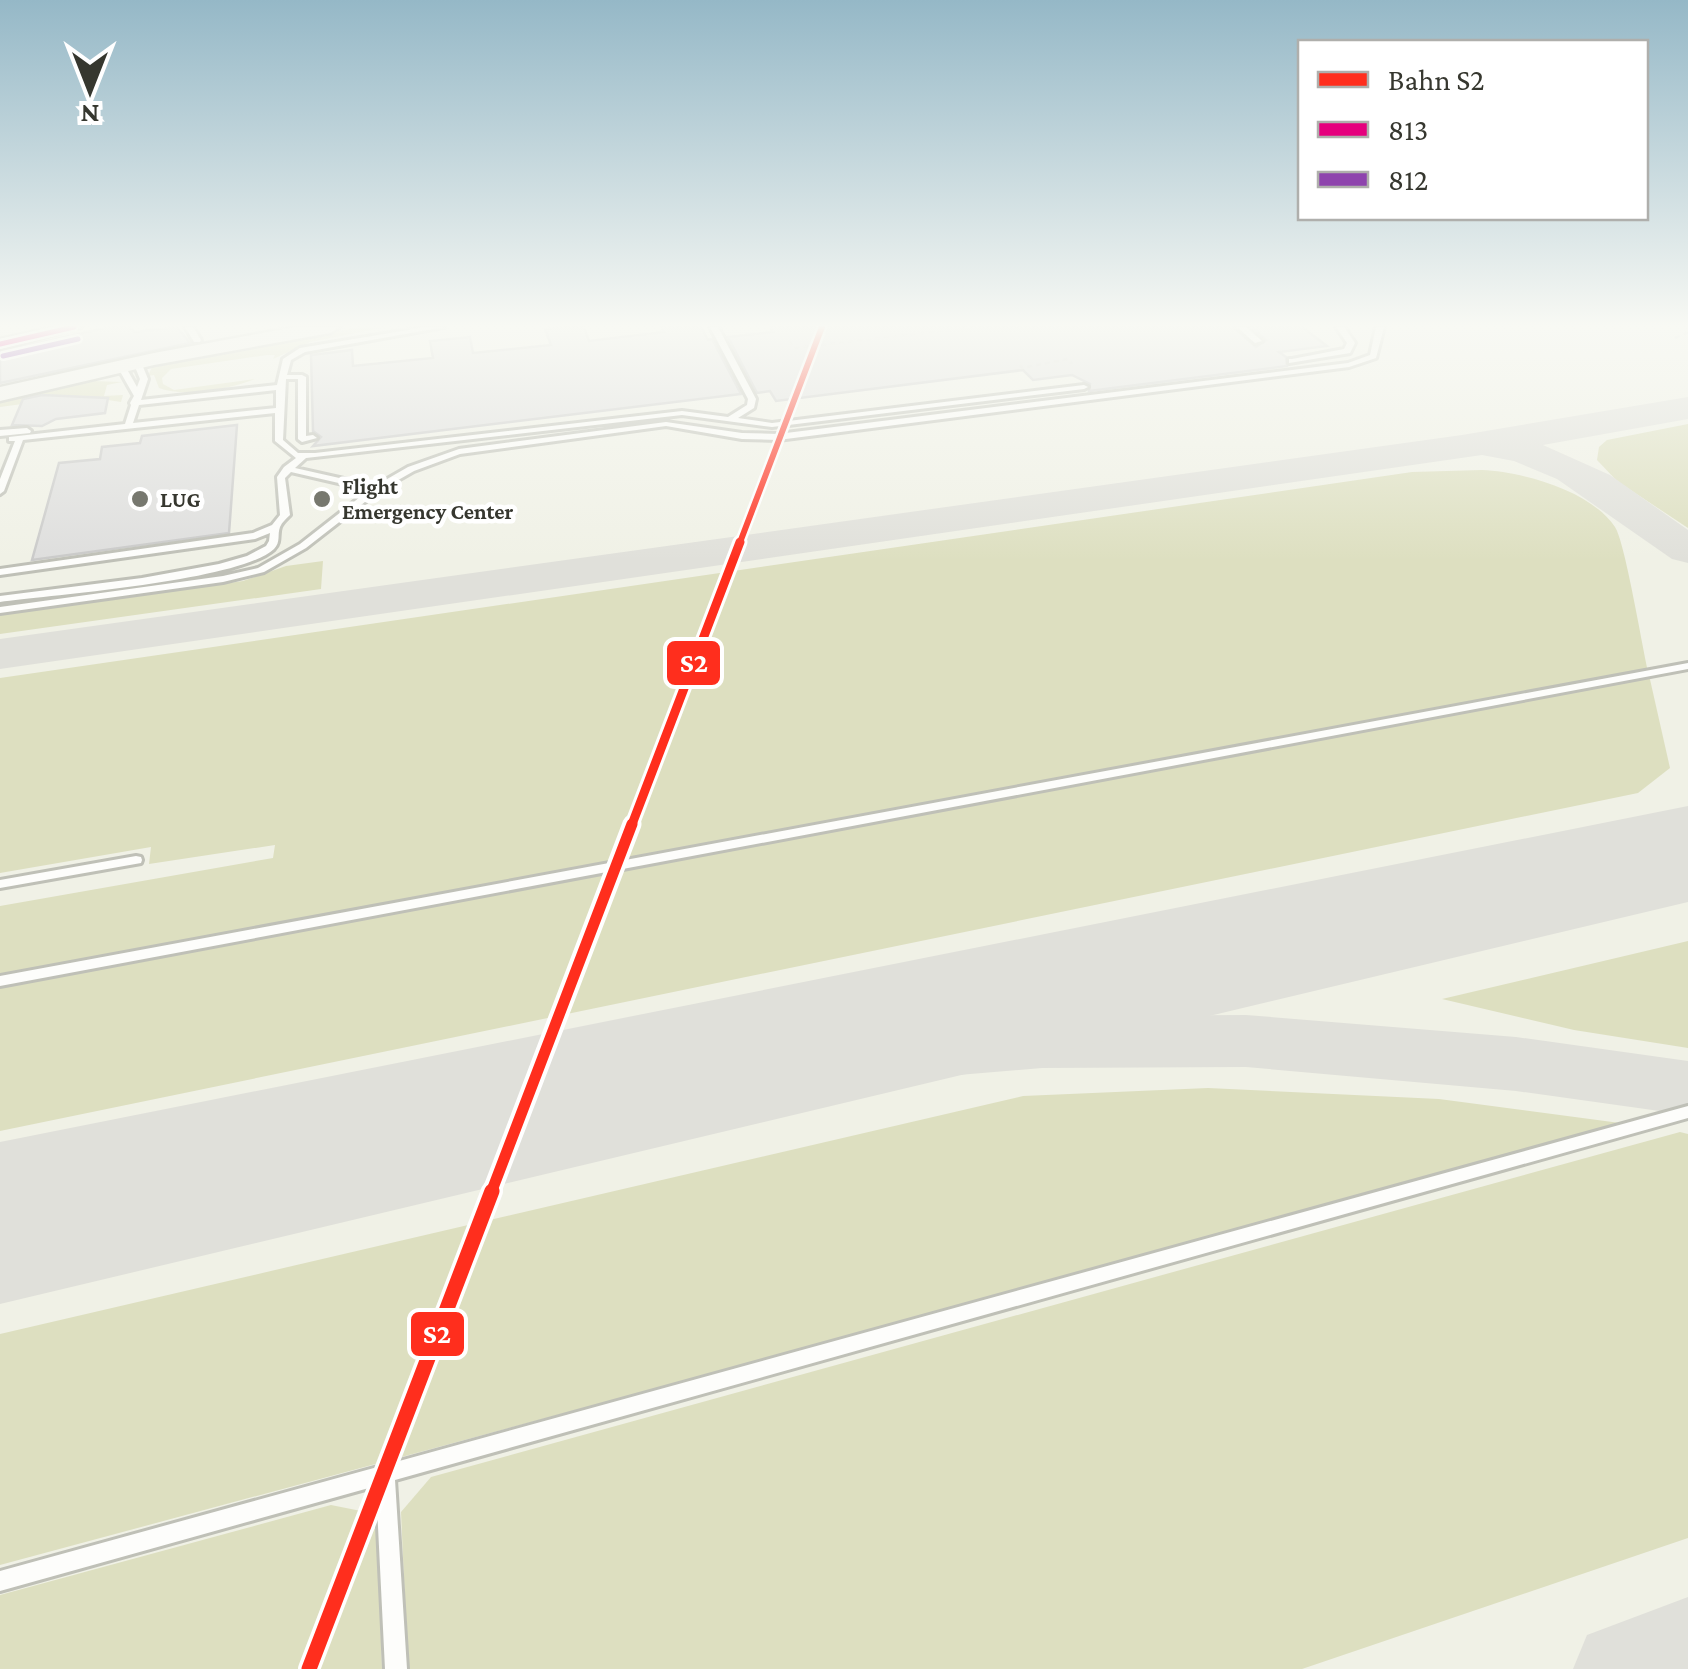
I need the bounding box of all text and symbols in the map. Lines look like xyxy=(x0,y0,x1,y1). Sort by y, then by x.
north arrow xyxy=(40,40,140,140)
legend xyxy=(1298,40,1648,220)
text: Bahn S2 xyxy=(1388,63,1484,96)
text: N xyxy=(80,99,100,130)
text: 813 xyxy=(1388,113,1428,146)
text: 812 xyxy=(1388,163,1428,196)
place label: Flight Emergency Center xyxy=(342,474,513,524)
place label: LUG xyxy=(160,487,201,512)
marker: LUG xyxy=(129,488,151,510)
marker: Flight Emergency Center xyxy=(311,488,333,510)
line badge: S2 xyxy=(665,639,722,687)
text: S2 xyxy=(680,647,708,678)
line badge: S2 xyxy=(409,1310,466,1358)
text: S2 xyxy=(423,1318,451,1349)

